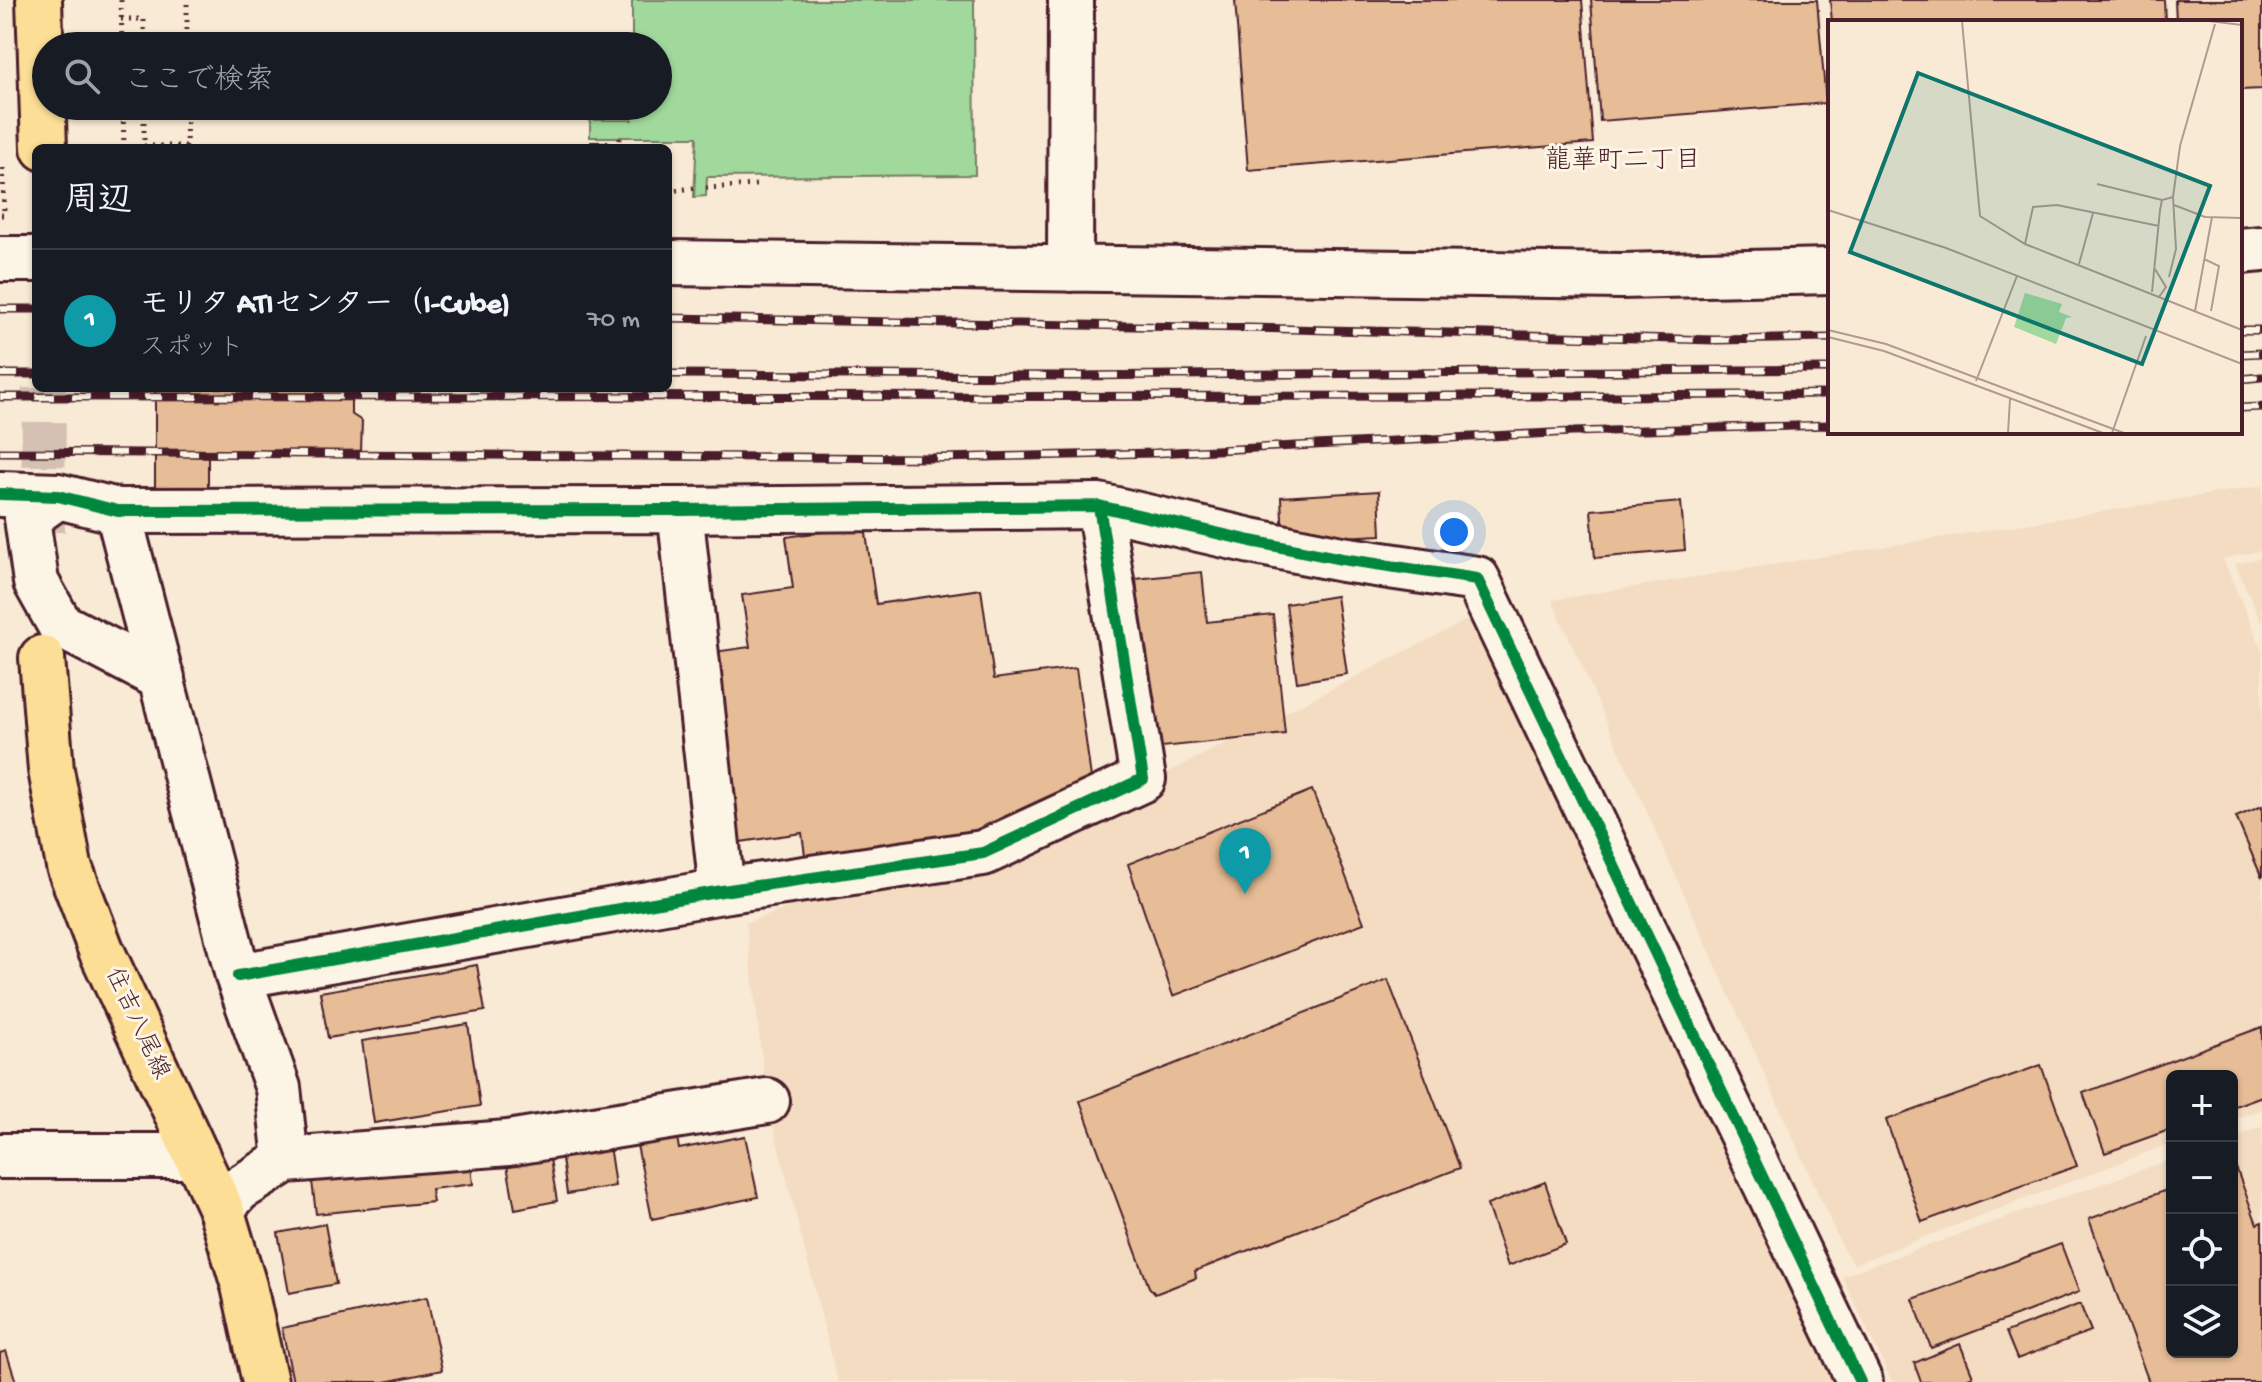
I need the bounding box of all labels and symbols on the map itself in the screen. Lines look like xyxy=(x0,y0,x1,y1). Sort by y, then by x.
inset map xyxy=(1828,20,2242,434)
district label: 龍華町二丁目 xyxy=(1545,146,1701,178)
your location xyxy=(1434,512,1474,552)
pin: 1 xyxy=(1219,828,1271,894)
street label: 住吉八尾線 xyxy=(98,963,175,1085)

